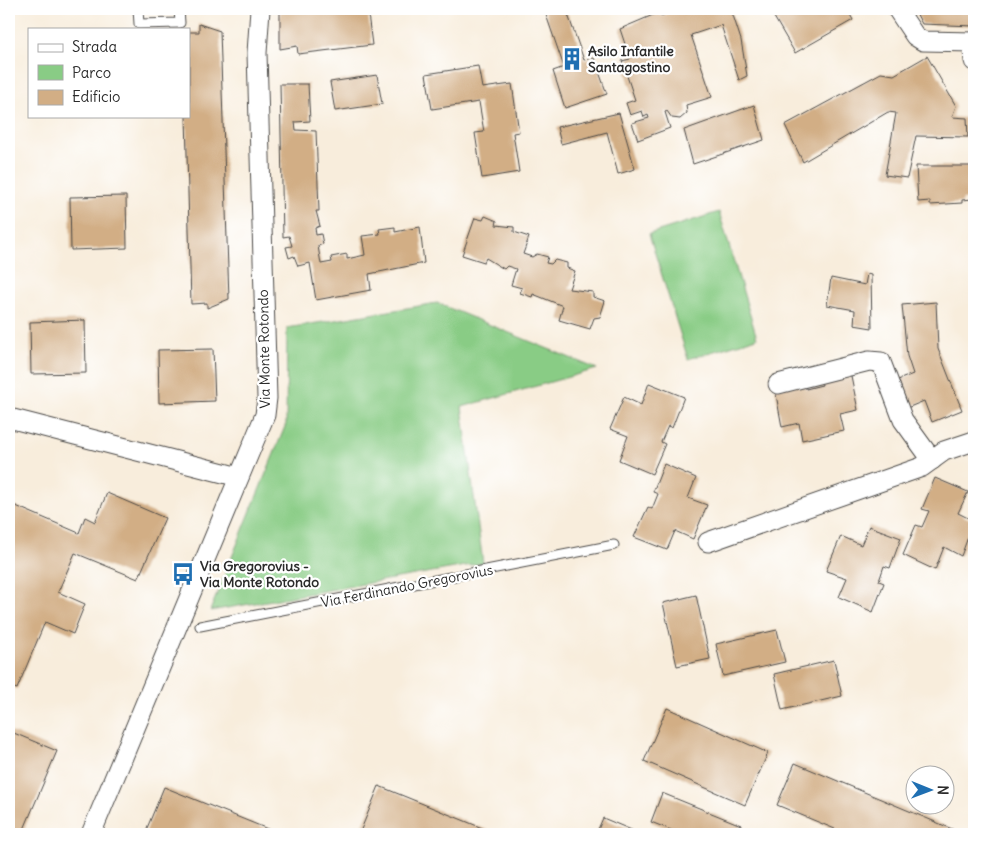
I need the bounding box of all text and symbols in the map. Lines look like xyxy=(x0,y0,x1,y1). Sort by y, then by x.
legend xyxy=(28,28,190,118)
text: Strada xyxy=(72,37,117,56)
place label: Asilo Infantile Santagostino xyxy=(588,42,674,76)
building icon: Asilo Infantile Santagostino xyxy=(559,46,585,72)
text: Parco xyxy=(72,63,111,82)
text: Edificio xyxy=(72,87,120,106)
street label: Via Monte Rotondo xyxy=(254,289,274,409)
place label: Via Gregorovius - Via Monte Rotondo xyxy=(200,557,319,591)
street label: Via Ferdinando Gregorovius xyxy=(319,560,495,612)
bus stop icon: Via Gregorovius - Via Monte Rotondo xyxy=(170,561,196,587)
north arrow xyxy=(906,766,956,816)
text: N xyxy=(934,785,952,795)

